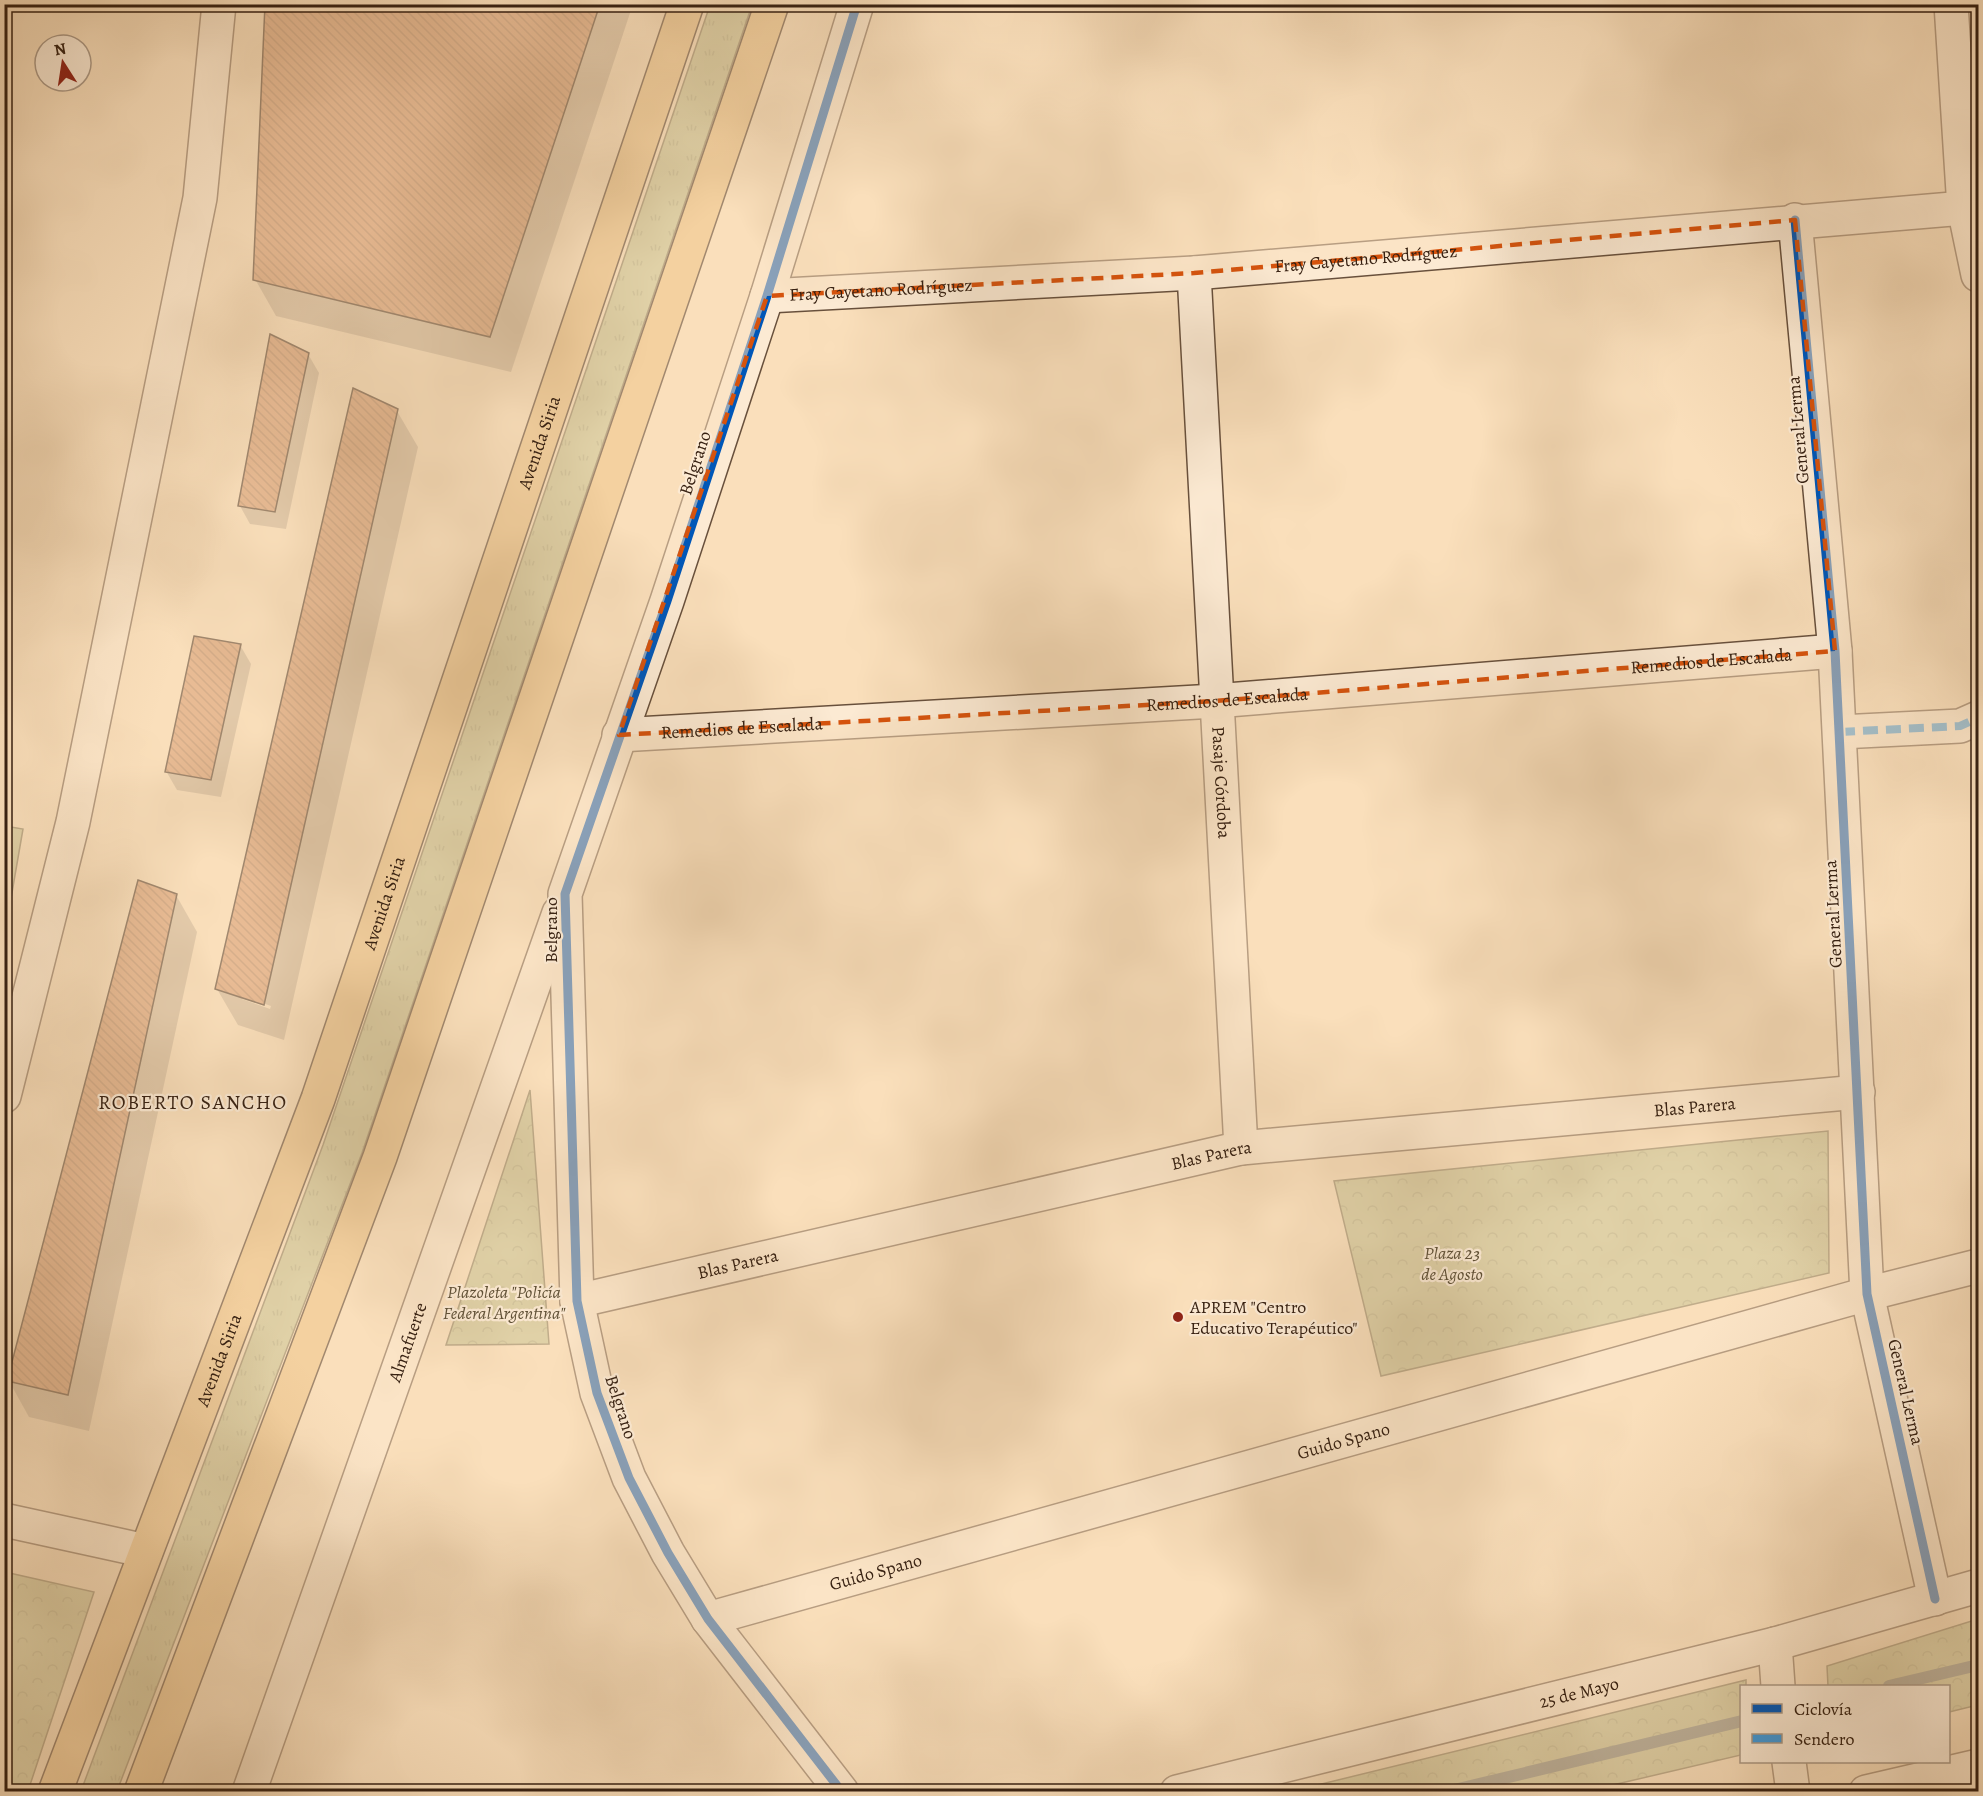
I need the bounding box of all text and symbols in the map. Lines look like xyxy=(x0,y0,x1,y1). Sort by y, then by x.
north arrow xyxy=(33,33,93,93)
text: N xyxy=(52,37,68,61)
street label: Fray Cayetano Rodríguez xyxy=(1273,239,1458,278)
street label: Fray Cayetano Rodríguez xyxy=(789,273,973,307)
street label: General Lerma xyxy=(1781,374,1815,485)
street label: Avenida Siria xyxy=(512,392,566,493)
street label: Belgrano xyxy=(673,428,717,498)
street label: Remedios de Escalada xyxy=(1630,642,1794,679)
street label: Remedios de Escalada xyxy=(1145,682,1309,717)
street label: Remedios de Escalada xyxy=(660,711,824,745)
street label: Pasaje Córdoba xyxy=(1206,725,1236,840)
street label: Avenida Siria xyxy=(357,852,411,954)
street label: General Lerma xyxy=(1818,859,1848,969)
street label: Belgrano xyxy=(539,897,563,963)
district label: ROBERTO SANCHO xyxy=(98,1089,288,1116)
street label: Blas Parera xyxy=(1653,1091,1737,1122)
street label: Blas Parera xyxy=(1169,1135,1253,1176)
park label: Plaza 23 de Agosto xyxy=(1421,1241,1483,1286)
street label: Blas Parera xyxy=(695,1243,781,1285)
park label: Plazoleta "Policía Federal Argentina" xyxy=(443,1280,566,1325)
place label: APREM "Centro Educativo Terapéutico" xyxy=(1189,1295,1358,1340)
street label: Almafuerte xyxy=(382,1299,433,1386)
street label: Avenida Siria xyxy=(190,1310,248,1411)
marker: APREM "Centro Educativo Terapéutico" xyxy=(1171,1310,1185,1324)
street label: General Lerma xyxy=(1882,1337,1930,1448)
street label: Belgrano xyxy=(599,1372,643,1442)
street label: Guido Spano xyxy=(1295,1416,1392,1465)
street label: Guido Spano xyxy=(827,1548,925,1596)
street label: 25 de Mayo xyxy=(1537,1671,1621,1714)
legend xyxy=(1740,1685,1950,1763)
text: Ciclovía xyxy=(1794,1697,1853,1721)
text: Sendero xyxy=(1794,1727,1855,1751)

